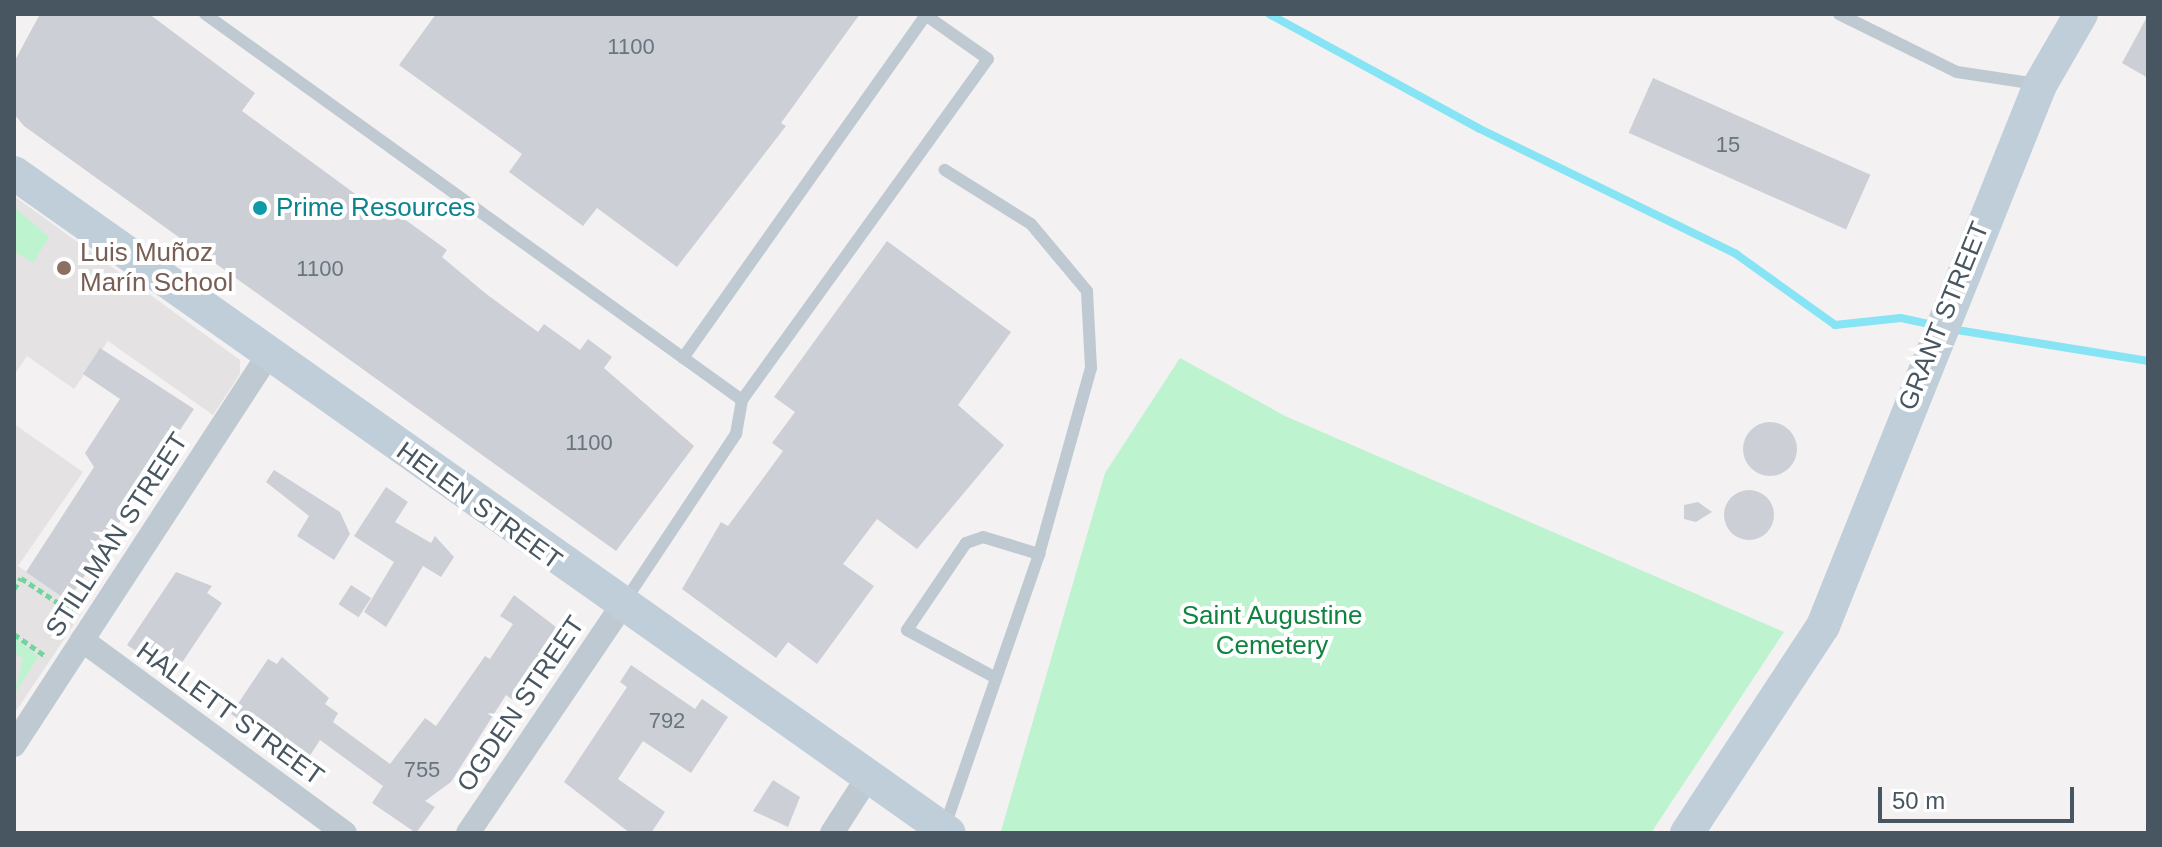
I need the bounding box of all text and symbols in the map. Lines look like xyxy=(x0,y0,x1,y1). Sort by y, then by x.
house number: 1100 xyxy=(607,34,655,60)
house number: 15 xyxy=(1716,132,1740,158)
place label: Prime Resources xyxy=(276,192,475,224)
marker: Prime Resources xyxy=(251,199,269,217)
street label: GRANT STREET xyxy=(1892,217,1996,415)
place label: Luis Muñoz Marín School xyxy=(80,237,233,298)
house number: 1100 xyxy=(296,256,344,282)
marker: Luis Muñoz Marín School xyxy=(55,259,73,277)
street label: STILLMAN STREET xyxy=(39,427,195,643)
house number: 1100 xyxy=(565,430,613,456)
street label: HELEN STREET xyxy=(390,436,568,576)
park label: Saint Augustine Cemetery xyxy=(1181,600,1363,662)
street label: OGDEN STREET xyxy=(451,610,591,798)
street label: HALLETT STREET xyxy=(130,636,330,792)
house number: 792 xyxy=(649,708,685,734)
house number: 755 xyxy=(404,757,440,783)
scale bar xyxy=(1882,771,2078,821)
text: 50 m xyxy=(1892,787,1945,814)

